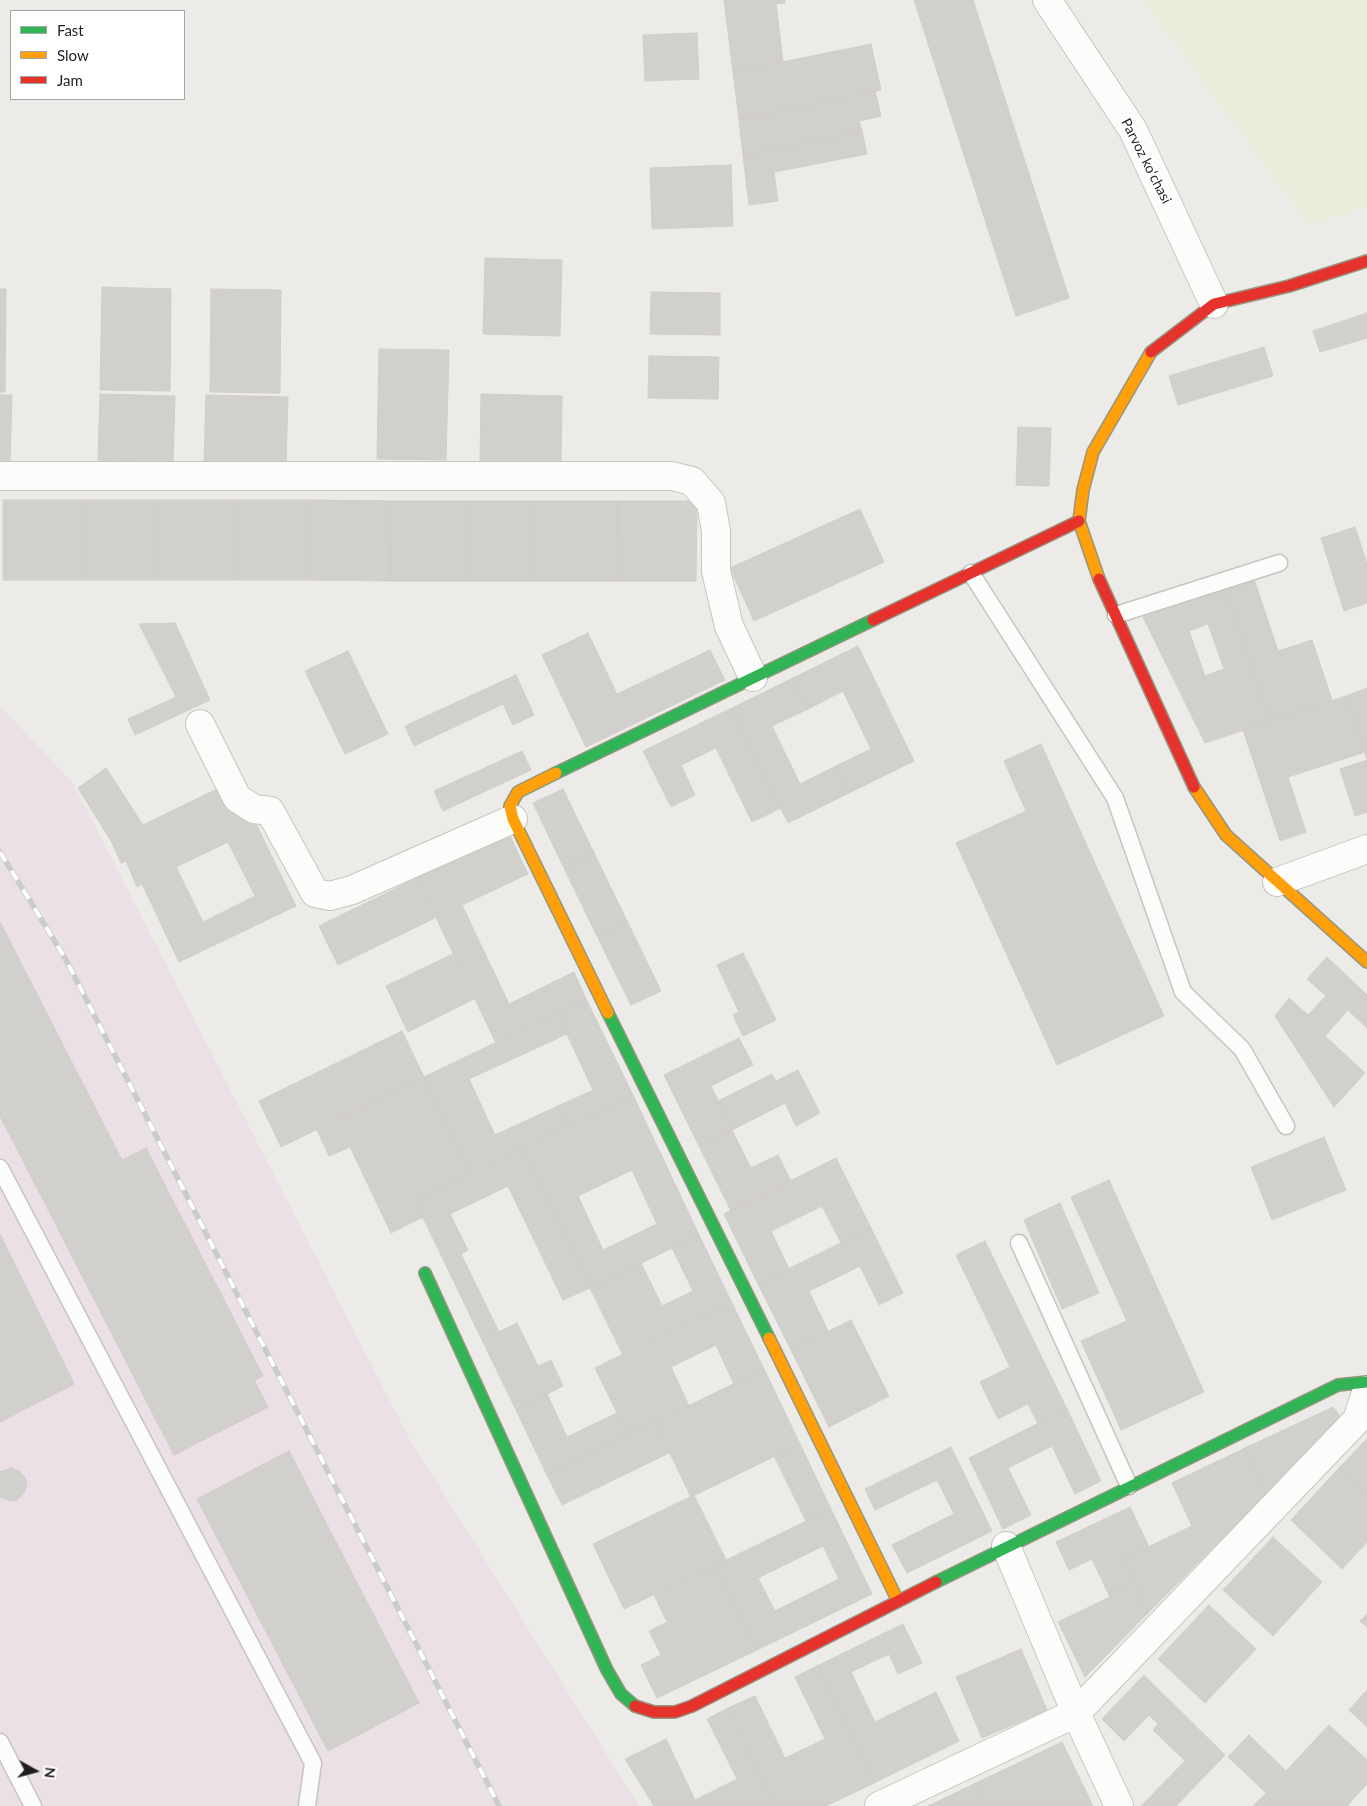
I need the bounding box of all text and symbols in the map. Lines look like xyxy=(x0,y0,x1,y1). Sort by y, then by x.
legend xyxy=(10,10,185,100)
text: Fast xyxy=(57,21,84,39)
text: Slow xyxy=(57,46,89,64)
text: Jam xyxy=(57,71,83,89)
street label: Parvoz koʻchasi xyxy=(1117,116,1175,206)
north arrow xyxy=(10,1746,60,1796)
text: N xyxy=(41,1766,59,1779)

